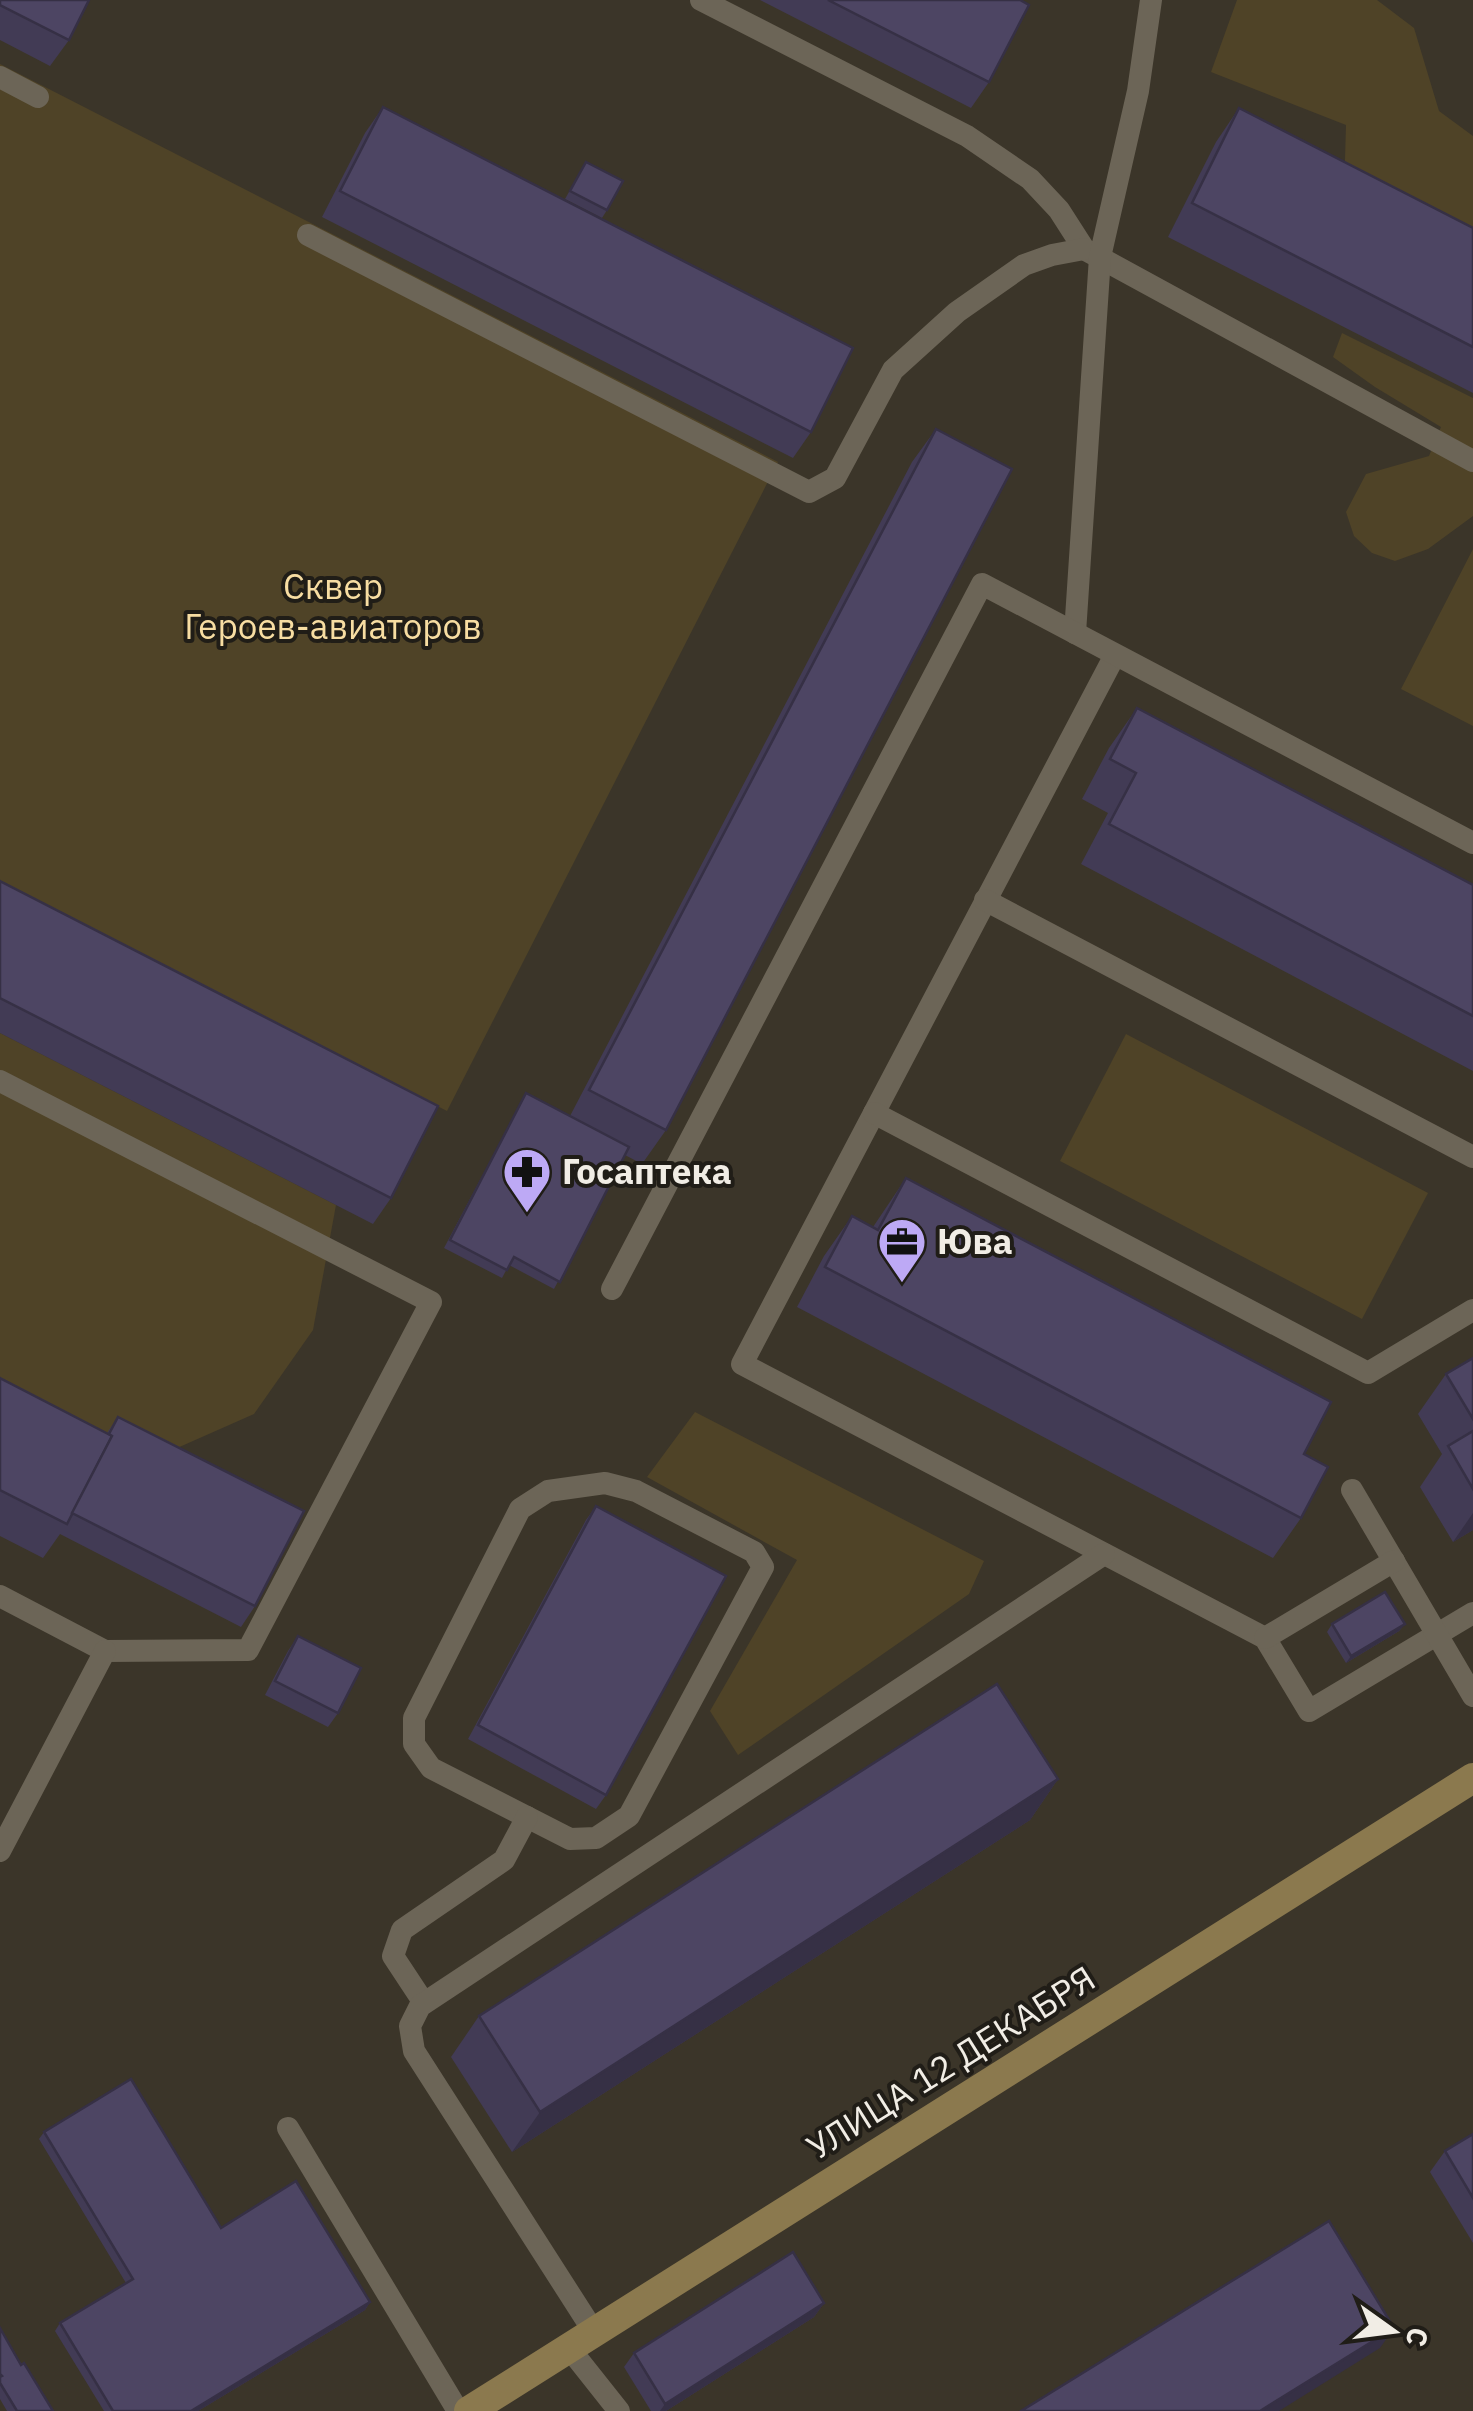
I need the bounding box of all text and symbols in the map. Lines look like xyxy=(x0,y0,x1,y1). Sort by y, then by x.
park label: Сквер Героев-авиаторов xyxy=(184,563,482,649)
pharmacy icon: Госаптека xyxy=(501,1146,553,1214)
place label: Госаптека xyxy=(562,1148,732,1194)
office icon: Юва xyxy=(876,1216,928,1284)
place label: Юва xyxy=(937,1218,1013,1264)
street label: УЛИЦА 12 ДЕКАБРЯ xyxy=(798,1955,1103,2170)
north arrow xyxy=(1343,2281,1443,2381)
text: С xyxy=(1398,2324,1438,2350)

